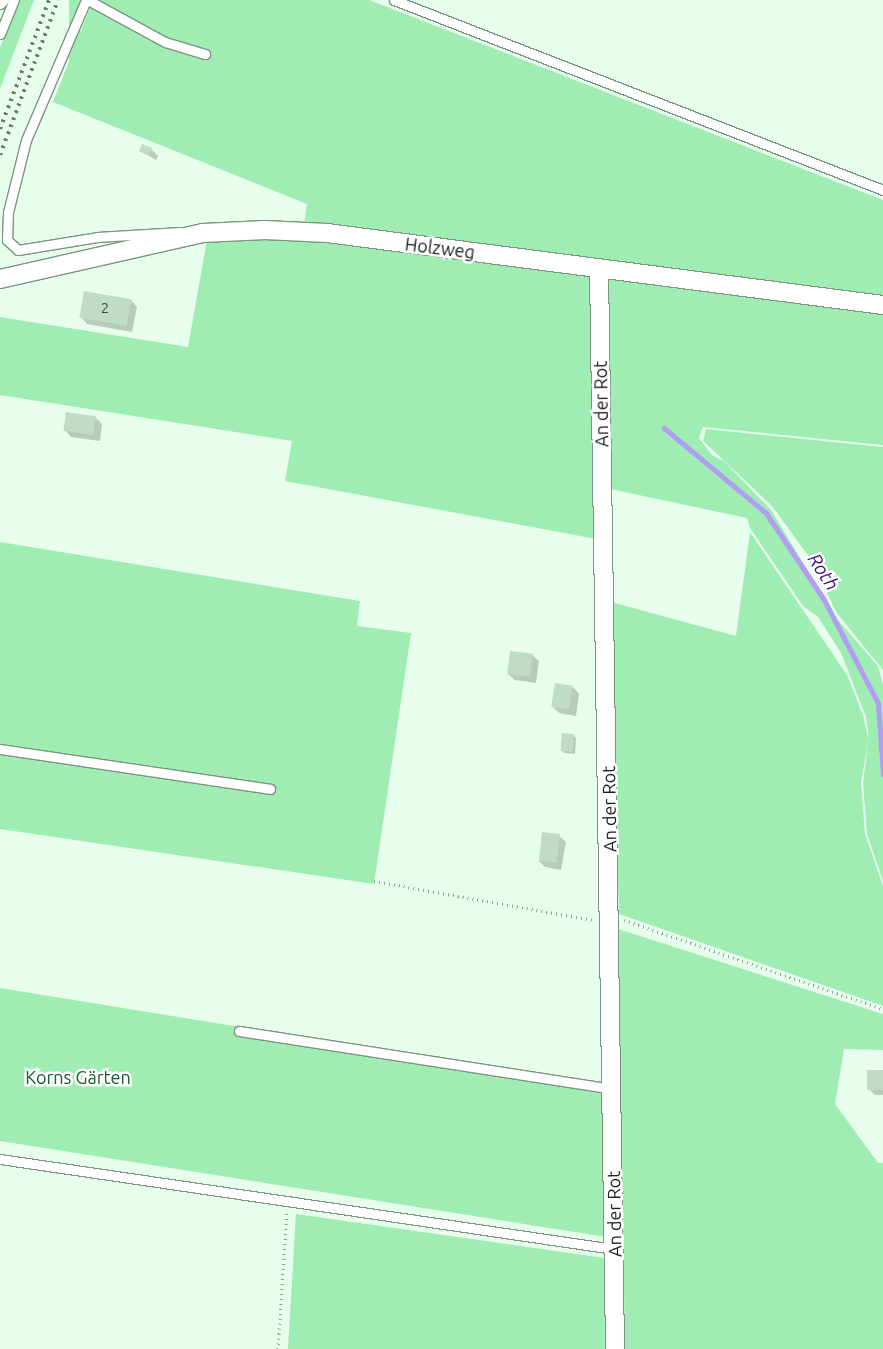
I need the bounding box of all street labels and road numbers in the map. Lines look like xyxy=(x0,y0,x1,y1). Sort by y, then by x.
street label: Holzweg xyxy=(404,233,476,263)
street label: An der Rot xyxy=(589,361,613,447)
street label: An der Rot xyxy=(597,766,621,852)
street label: An der Rot xyxy=(602,1171,626,1257)

